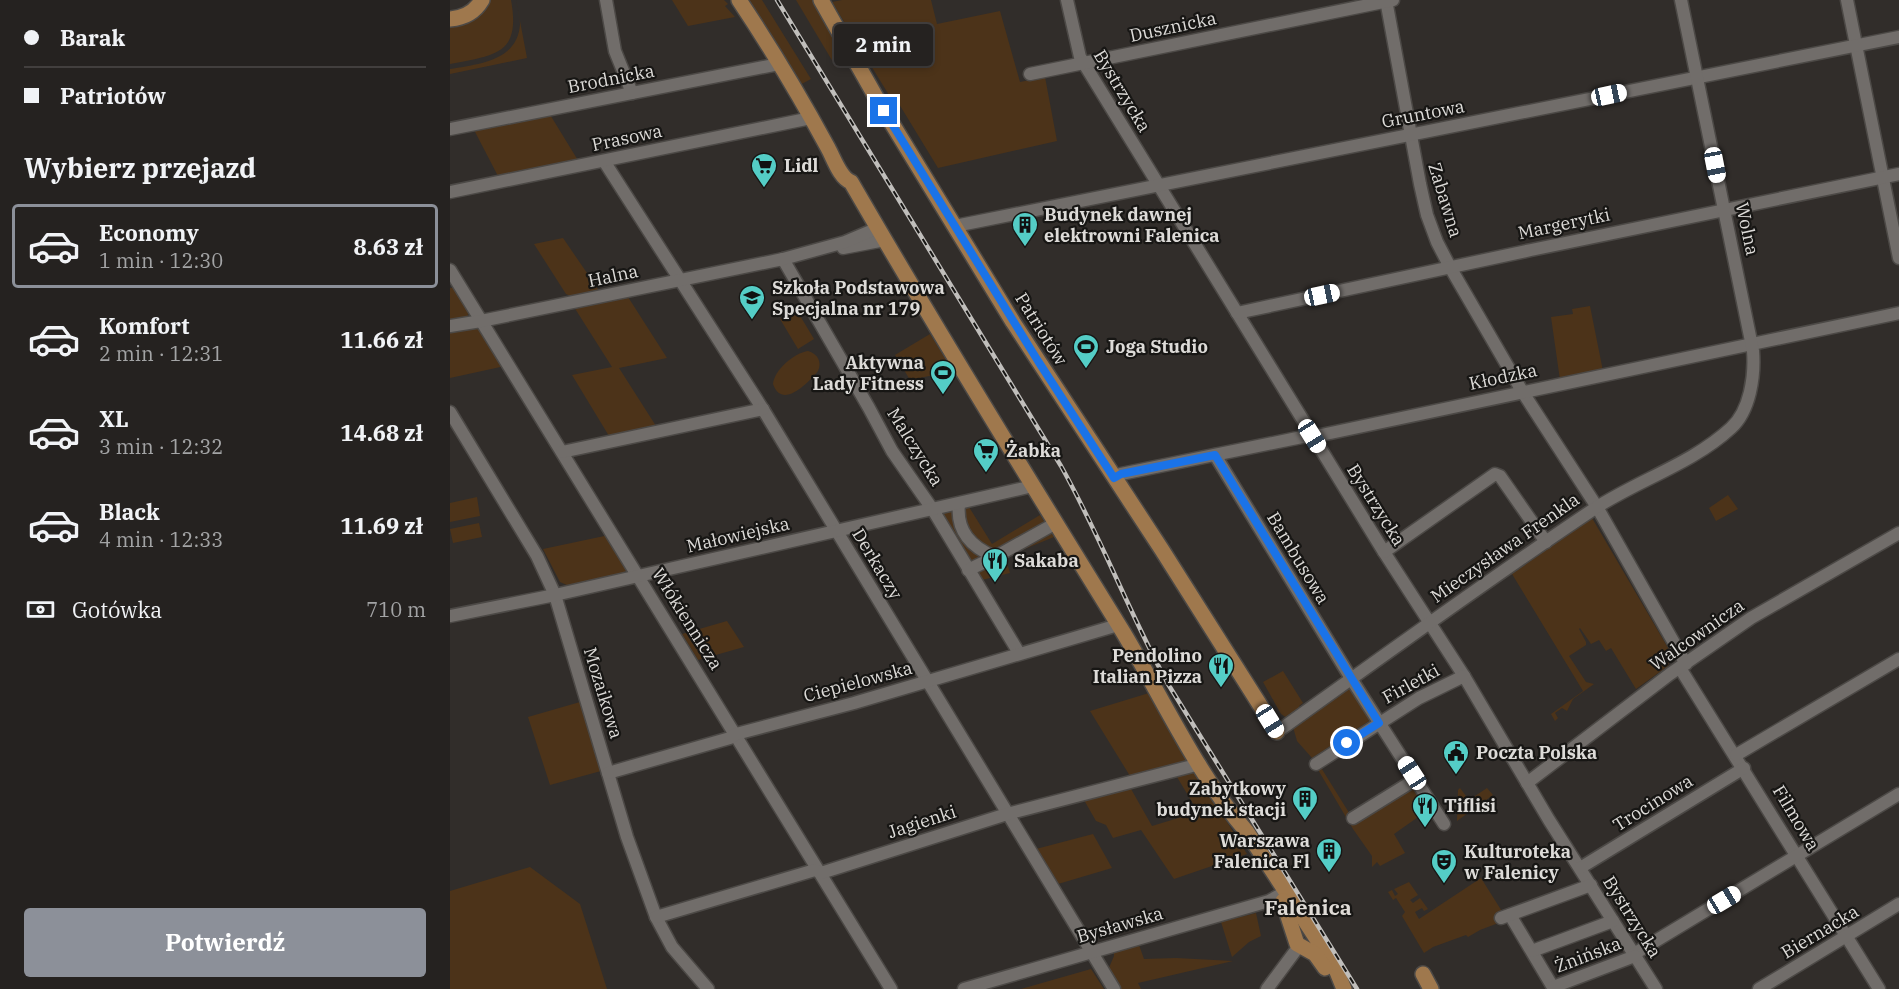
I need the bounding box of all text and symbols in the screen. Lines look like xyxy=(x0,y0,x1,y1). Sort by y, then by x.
street label: Dusznicka xyxy=(1127,6,1219,47)
text: Barak xyxy=(60,23,125,52)
callout: 2 min xyxy=(834,24,934,66)
text: 2 min xyxy=(856,31,912,58)
street label: Bystrzycka xyxy=(1089,45,1156,137)
street label: Brodnicka xyxy=(565,59,657,98)
text: Patriotów xyxy=(60,81,166,110)
car xyxy=(1590,82,1628,108)
street label: Gruntowa xyxy=(1379,94,1466,133)
route end xyxy=(870,97,897,124)
street label: Prasowa xyxy=(590,119,664,156)
car xyxy=(1703,146,1727,184)
text: Wybierz przejazd xyxy=(24,150,256,185)
supermarket icon: Lidl xyxy=(749,151,779,189)
place label: Lidl xyxy=(784,154,819,177)
street label: Zabawna xyxy=(1423,160,1468,240)
street label: Wolna xyxy=(1731,200,1764,258)
street label: Margerytki xyxy=(1516,202,1612,244)
place label: Budynek dawnej elektrowni Falenica xyxy=(1044,203,1220,247)
building icon: Budynek dawnej elektrowni Falenica xyxy=(1010,210,1040,248)
text: Economy xyxy=(99,218,199,247)
icon: car xyxy=(27,219,81,273)
text: 8.63 zł xyxy=(353,232,423,261)
text: 1 min · 12:30 xyxy=(99,247,223,274)
street label: Halna xyxy=(586,259,640,292)
place label: Szkoła Podstawowa Specjalna nr 179 xyxy=(772,276,945,320)
car xyxy=(1303,282,1341,308)
school or university icon: Szkoła Podstawowa Specjalna nr 179 xyxy=(737,283,767,321)
street label: Patriotów xyxy=(1010,288,1073,369)
text: Komfort xyxy=(99,311,189,340)
icon: car xyxy=(27,312,81,366)
text: 11.66 zł xyxy=(340,325,423,354)
sports icon: Joga Studio xyxy=(1071,332,1101,370)
place label: Joga Studio xyxy=(1106,335,1208,358)
text: 2 min · 12:31 xyxy=(99,340,223,367)
place label: Aktywna Lady Fitness xyxy=(812,351,924,395)
sports icon: Aktywna Lady Fitness xyxy=(928,358,958,396)
street label: Kłodzka xyxy=(1467,358,1539,395)
street label: Malczycka xyxy=(882,403,949,490)
text: XL xyxy=(99,404,129,433)
icon: car xyxy=(27,405,81,459)
car xyxy=(1295,416,1329,456)
text: 14.68 zł xyxy=(340,418,423,447)
text: 3 min · 12:32 xyxy=(99,433,223,460)
supermarket icon: Żabka xyxy=(971,436,1001,474)
place label: Żabka xyxy=(1006,439,1061,462)
street label: Bystrzycka xyxy=(1342,459,1411,550)
street label: Mieczysława Frenkla xyxy=(1426,487,1584,608)
text: Black xyxy=(99,497,160,526)
icon: car xyxy=(27,498,81,552)
street label: Bambusowa xyxy=(1262,507,1335,608)
text: 11.69 zł xyxy=(340,511,423,540)
street label: Małowiejska xyxy=(684,511,792,558)
street label: Derkaczy xyxy=(847,524,908,604)
text: 4 min · 12:33 xyxy=(99,526,223,553)
restaurant icon: Sakaba xyxy=(980,546,1010,584)
place label: Sakaba xyxy=(1014,549,1079,572)
street label: Włókiennicza xyxy=(647,564,728,674)
icon: cash xyxy=(24,593,57,626)
street label: Walcownicza xyxy=(1645,593,1749,676)
text: Gotówka xyxy=(72,595,162,624)
text: 710 m xyxy=(366,596,426,623)
street label: Mozaikowa xyxy=(579,644,628,741)
place label: Pendolino Italian Pizza xyxy=(1093,644,1202,688)
restaurant icon: Pendolino Italian Pizza xyxy=(1206,651,1236,689)
street label: Ciepielowska xyxy=(801,656,915,707)
street label: Firletki xyxy=(1378,658,1444,709)
car xyxy=(1253,701,1287,741)
route start xyxy=(1333,729,1360,756)
public building icon: Poczta Polska xyxy=(1441,738,1471,776)
place label: Poczta Polska xyxy=(1476,741,1597,764)
car xyxy=(1395,753,1429,793)
street label: Trocinowa xyxy=(1609,769,1697,836)
place label: Zabytkowy budynek stacji xyxy=(1156,777,1287,821)
street label: Filmowa xyxy=(1768,781,1825,855)
building icon: Zabytkowy budynek stacji xyxy=(1290,784,1320,822)
restaurant icon: Tiflisi xyxy=(1410,791,1440,829)
place label: Tiflisi xyxy=(1444,794,1496,817)
street label: Jagienki xyxy=(885,800,959,843)
place label: Warszawa Falenica Fl xyxy=(1214,829,1310,873)
building icon: Warszawa Falenica Fl xyxy=(1314,836,1344,874)
place label: Kulturoteka w Falenicy xyxy=(1464,840,1571,884)
theatre icon: Kulturoteka w Falenicy xyxy=(1429,847,1459,885)
street label: Bystrzycka xyxy=(1598,871,1667,962)
car xyxy=(1704,883,1744,917)
district label: Falenica xyxy=(1264,893,1352,921)
street label: Biernacka xyxy=(1777,899,1863,964)
street label: Bysławska xyxy=(1074,901,1166,948)
button: Potwierdź xyxy=(24,908,426,977)
street label: Żnińska xyxy=(1551,931,1624,978)

